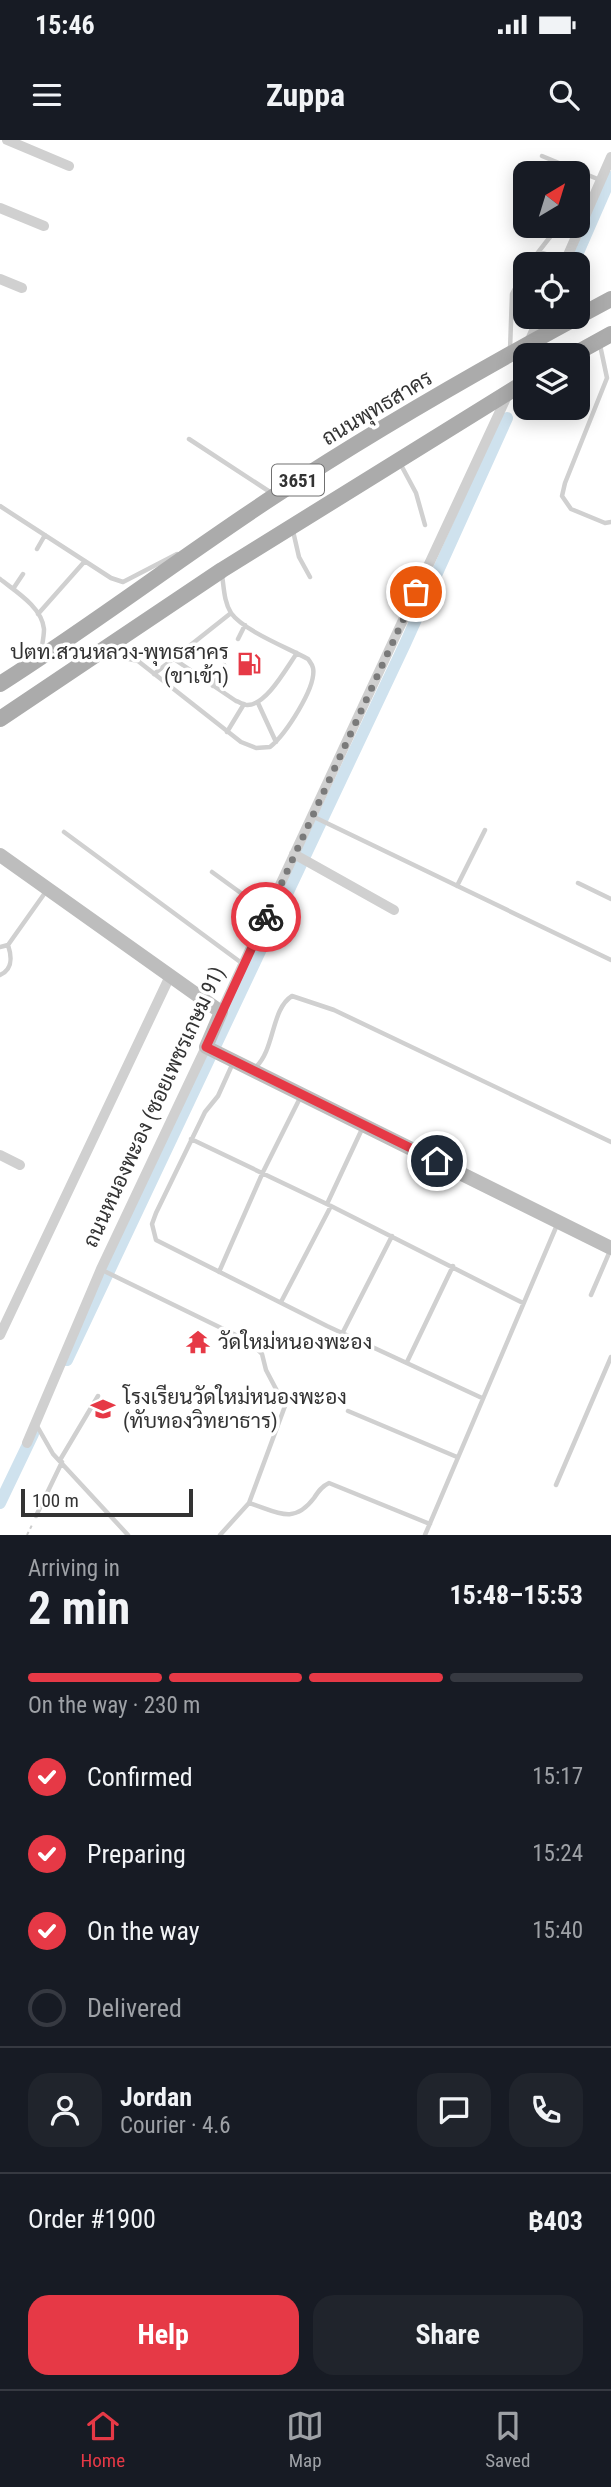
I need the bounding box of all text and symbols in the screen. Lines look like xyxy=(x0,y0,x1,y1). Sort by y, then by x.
text: 15:46 xyxy=(35,10,95,40)
icon: menu xyxy=(28,76,66,114)
text: Zuppa xyxy=(266,76,345,114)
icon: search xyxy=(545,76,583,114)
north arrow xyxy=(513,161,590,238)
map controls xyxy=(513,161,590,420)
button: locate xyxy=(513,252,590,329)
button: layers xyxy=(513,343,590,420)
street label: ถนนพุทธสาคร xyxy=(317,366,438,452)
road number: 3651 xyxy=(272,464,324,496)
pin xyxy=(386,562,446,622)
icon: bag xyxy=(397,573,435,611)
place label: ปตท.สวนหลวง-พุทธสาคร (ขาเข้า) xyxy=(10,640,229,688)
fuel station icon: ปตท.สวนหลวง-พุทธสาคร (ขาเข้า) xyxy=(235,650,263,678)
courier xyxy=(231,882,301,952)
icon: bike xyxy=(247,898,285,936)
street label: ถนนหนองพะอง (ซอยเพชรเกษม 91) xyxy=(78,963,230,1251)
pin xyxy=(407,1131,467,1191)
icon: home xyxy=(418,1142,456,1180)
temple icon: วัดใหม่หนองพะอง xyxy=(184,1328,212,1356)
place label: วัดใหม่หนองพะอง xyxy=(218,1329,372,1354)
place label: โรงเรียนวัดใหม่หนองพะอง (ทับทองวิทยาธาร) xyxy=(122,1384,347,1433)
school or university icon: โรงเรียนวัดใหม่หนองพะอง (ทับทองวิทยาธาร) xyxy=(89,1395,117,1423)
scale bar xyxy=(21,1486,192,1518)
text: 100 m xyxy=(32,1489,79,1512)
text: Arriving in xyxy=(28,1555,120,1582)
text: 15:48–15:53 xyxy=(449,1580,583,1610)
text: 2 min xyxy=(28,1581,130,1635)
text: On the way · 230 m xyxy=(28,1692,200,1719)
icon: check xyxy=(28,1758,66,1796)
text: Confirmed xyxy=(87,1762,193,1792)
text: 15:17 xyxy=(532,1763,583,1790)
icon: check xyxy=(28,1835,66,1873)
text: Preparing xyxy=(87,1839,186,1869)
text: 15:24 xyxy=(532,1840,583,1867)
icon: check xyxy=(28,1912,66,1950)
text: On the way xyxy=(87,1916,200,1946)
text: 15:40 xyxy=(532,1917,583,1944)
text: Delivered xyxy=(87,1993,182,2023)
button: person xyxy=(28,2073,102,2147)
button: chat xyxy=(417,2073,491,2147)
button: phone xyxy=(509,2073,583,2147)
text: Jordan xyxy=(120,2082,192,2112)
text: Courier · 4.6 xyxy=(120,2112,231,2139)
text: Order #1900 xyxy=(28,2204,156,2234)
text: ฿403 xyxy=(528,2206,583,2236)
button: Help xyxy=(28,2295,299,2375)
button: Share xyxy=(313,2295,583,2375)
tab: Home xyxy=(81,2407,125,2472)
tab: Map xyxy=(286,2407,324,2472)
tab: Saved xyxy=(485,2407,530,2472)

